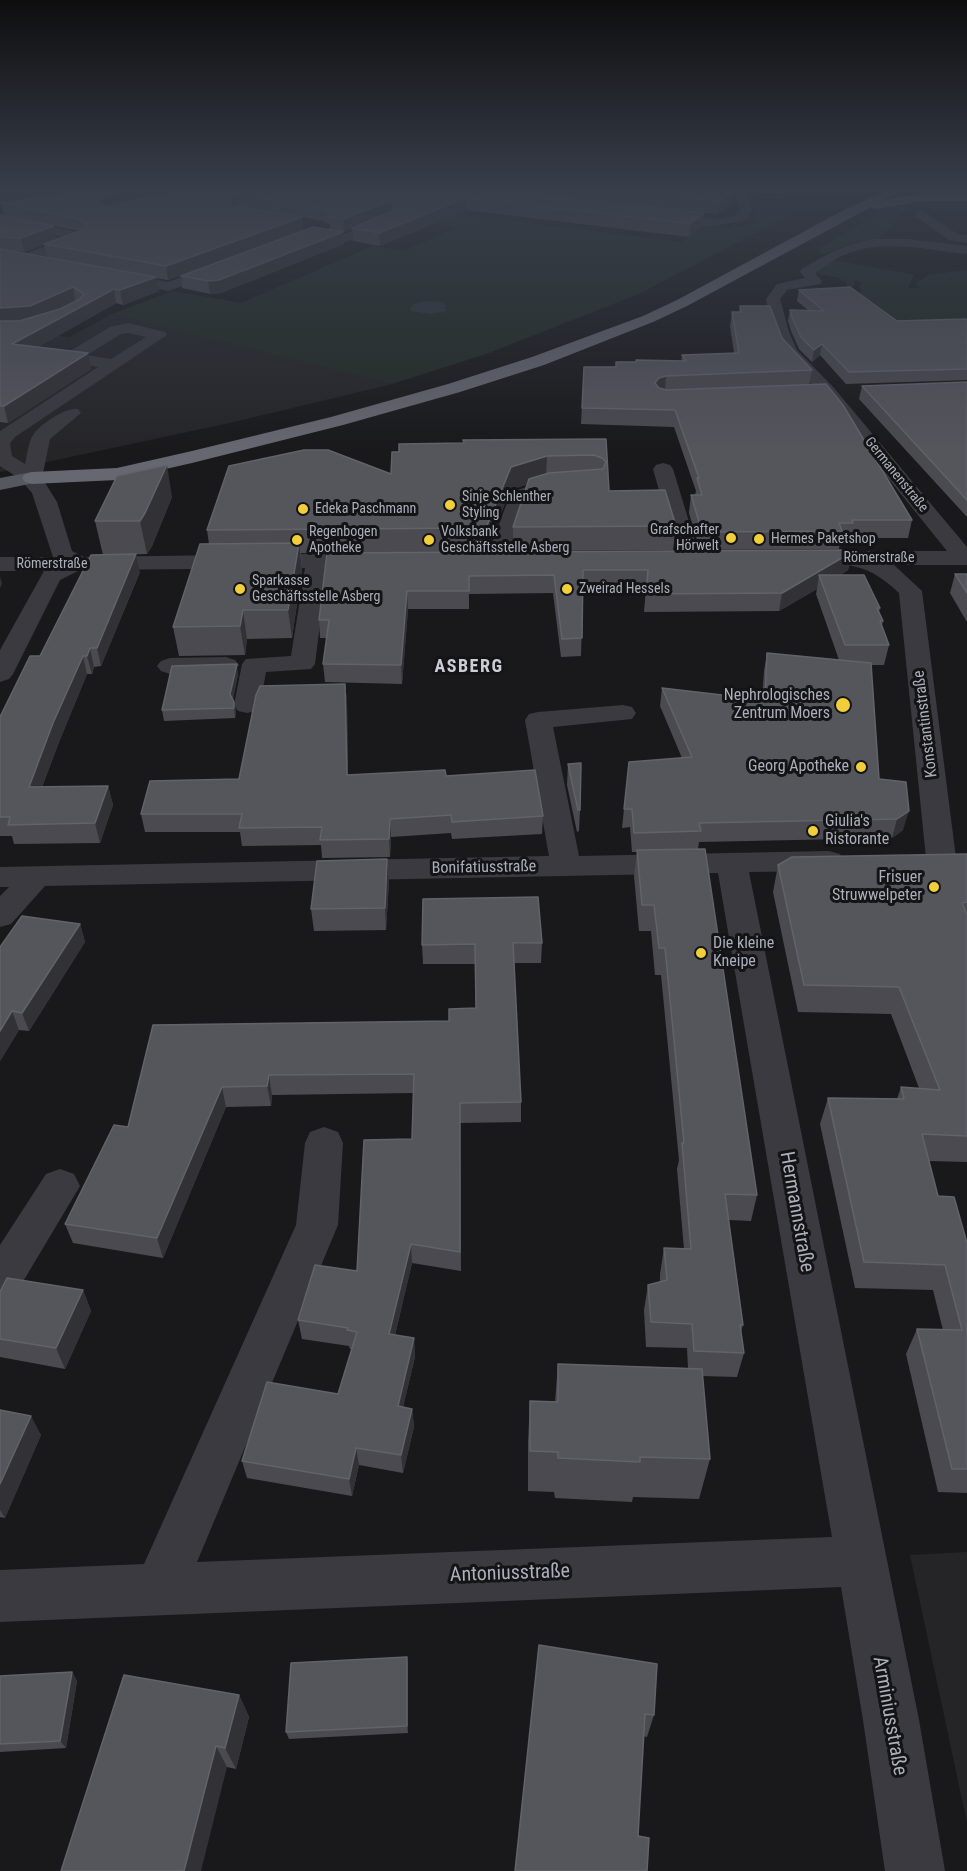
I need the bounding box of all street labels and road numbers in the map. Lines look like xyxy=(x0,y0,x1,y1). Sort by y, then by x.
street label: Germanenstraße xyxy=(861,434,931,516)
street label: Römerstraße xyxy=(844,550,914,566)
street label: Römerstraße xyxy=(17,556,87,572)
street label: Konstantinstraße xyxy=(910,669,942,779)
street label: Bonifatiusstraße xyxy=(432,857,536,879)
street label: Hermannstraße xyxy=(774,1150,818,1274)
street label: Antoniusstraße xyxy=(450,1560,570,1588)
street label: Arminiusstraße xyxy=(867,1655,911,1777)

